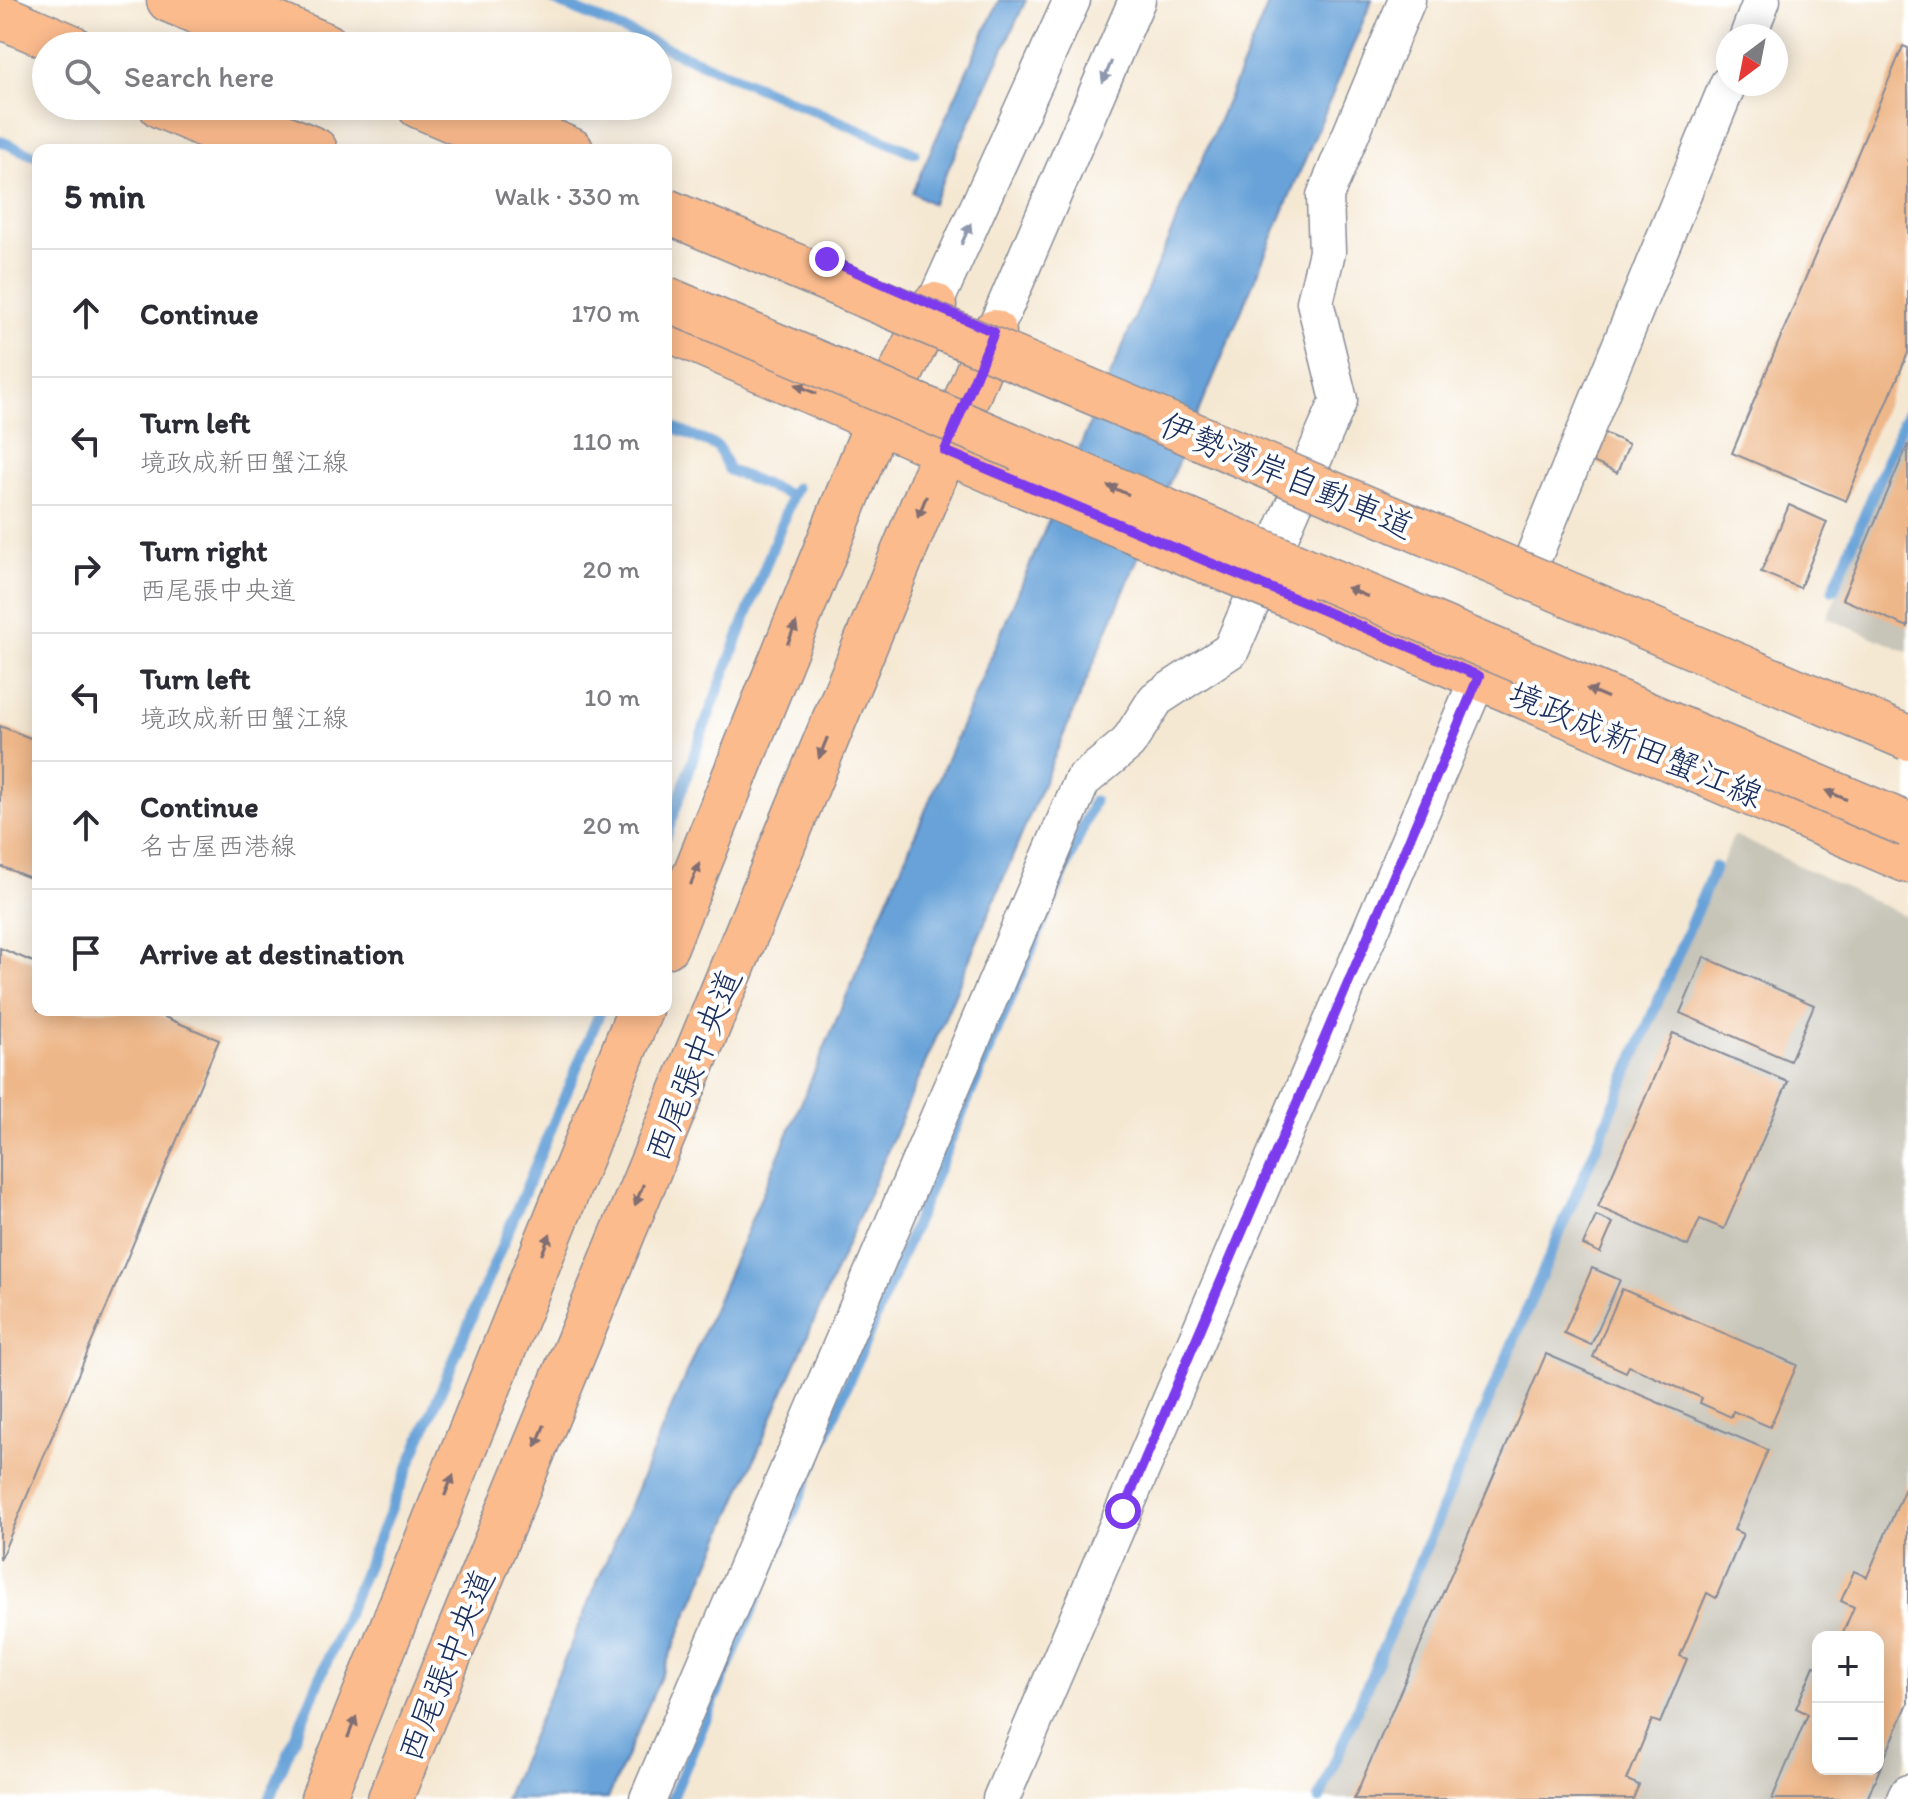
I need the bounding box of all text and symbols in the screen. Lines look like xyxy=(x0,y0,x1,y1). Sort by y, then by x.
north arrow xyxy=(1716,24,1788,96)
search box xyxy=(32,32,672,120)
icon: search xyxy=(60,54,104,98)
text: Search here xyxy=(124,58,274,95)
one-way arrow xyxy=(1100,60,1113,83)
text: 5 min xyxy=(64,176,145,217)
text: Walk · 330 m xyxy=(495,180,640,212)
one-way arrow xyxy=(959,222,973,246)
route end xyxy=(809,241,845,277)
icon: ahead xyxy=(64,291,108,335)
text: Continue xyxy=(140,295,259,332)
text: 170 m xyxy=(571,297,640,329)
one-way arrow xyxy=(795,382,818,396)
street label: 伊勢湾岸自動車道 xyxy=(1154,403,1420,547)
text: Turn left xyxy=(140,404,251,441)
icon: left xyxy=(64,419,108,463)
text: 110 m xyxy=(572,425,640,457)
text: 境政成新田蟹江線 xyxy=(140,446,348,478)
one-way arrow xyxy=(1106,484,1130,497)
one-way arrow xyxy=(916,495,929,519)
text: Turn right xyxy=(140,532,268,569)
icon: right xyxy=(64,547,108,591)
text: 20 m xyxy=(583,553,640,585)
text: 西尾張中央道 xyxy=(140,574,296,606)
one-way arrow xyxy=(1346,585,1369,598)
one-way arrow xyxy=(786,621,799,645)
text: Turn left xyxy=(140,660,251,697)
street label: 境政成新田蟹江線 xyxy=(1503,672,1769,816)
icon: left xyxy=(64,675,108,719)
text: 10 m xyxy=(584,681,640,713)
one-way arrow xyxy=(1585,687,1609,700)
text: 境政成新田蟹江線 xyxy=(140,702,348,734)
one-way arrow xyxy=(817,736,830,760)
text: Continue xyxy=(140,788,259,825)
one-way arrow xyxy=(1824,788,1848,801)
icon: ahead xyxy=(64,803,108,847)
text: 20 m xyxy=(583,809,640,841)
text: 名古屋西港線 xyxy=(140,830,296,862)
one-way arrow xyxy=(689,862,702,886)
icon: arrive xyxy=(64,931,108,975)
text: Arrive at destination xyxy=(140,935,404,972)
street label: 西尾張中央道 xyxy=(636,963,751,1167)
one-way arrow xyxy=(632,1183,645,1207)
one-way arrow xyxy=(540,1232,553,1256)
one-way arrow xyxy=(533,1424,546,1448)
one-way arrow xyxy=(443,1473,456,1497)
route start xyxy=(1105,1493,1141,1529)
street label: 西尾張中央道 xyxy=(389,1563,504,1767)
map controls xyxy=(1812,1631,1884,1775)
button: + xyxy=(1812,1631,1884,1703)
button: − xyxy=(1812,1703,1884,1775)
one-way arrow xyxy=(346,1715,359,1739)

